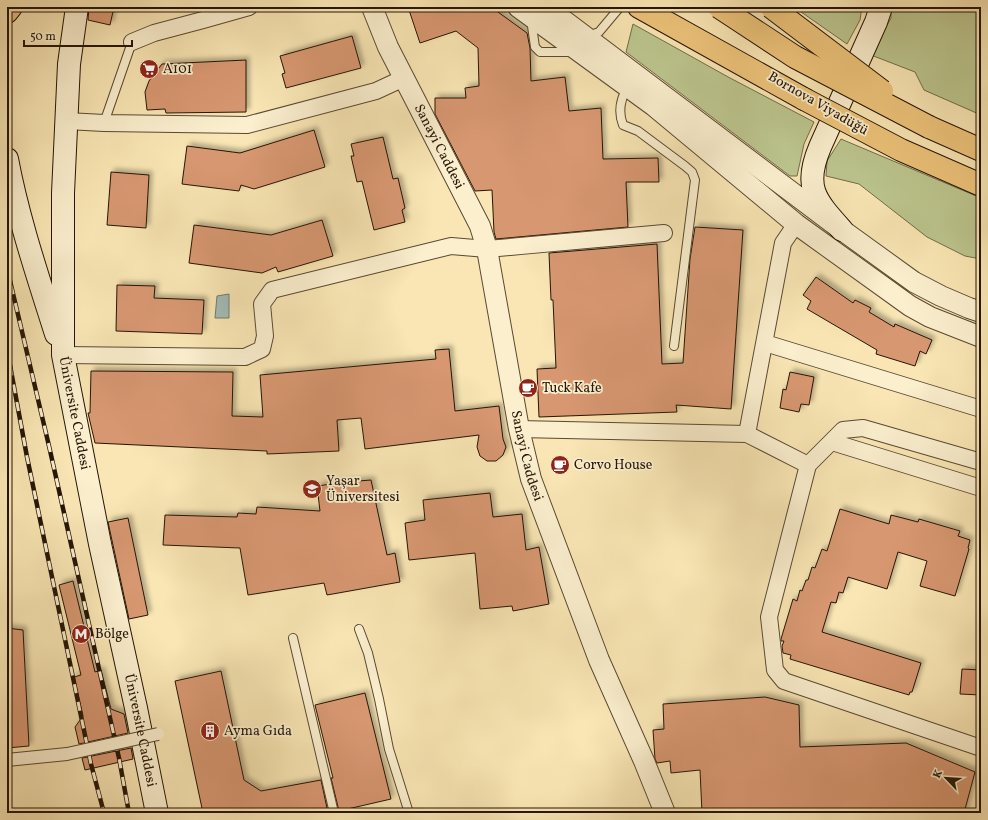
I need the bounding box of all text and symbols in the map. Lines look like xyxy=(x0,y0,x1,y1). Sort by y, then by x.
scale bar xyxy=(24,22,132,48)
text: 50 m xyxy=(30,29,56,45)
supermarket icon: A101 xyxy=(138,58,160,80)
place label: A101 xyxy=(163,60,192,79)
street label: Bornova Viyadüğü xyxy=(764,68,872,141)
street label: Sanayi Caddesi xyxy=(409,101,469,192)
street label: Üniversite Caddesi xyxy=(54,355,95,471)
cafe icon: Tuck Kafe xyxy=(517,377,539,399)
place label: Tuck Kafe xyxy=(542,379,602,398)
street label: Sanayi Caddesi xyxy=(506,409,548,504)
cafe icon: Corvo House xyxy=(549,454,571,476)
place label: Corvo House xyxy=(574,456,653,475)
place label: Yaşar Üniversitesi xyxy=(326,472,400,507)
school or university icon: Yaşar Üniversitesi xyxy=(301,478,323,500)
metro station icon: Bölge xyxy=(70,623,92,645)
place label: Bölge xyxy=(95,625,129,644)
street label: Üniversite Caddesi xyxy=(119,672,161,789)
building icon: Ayma Gıda xyxy=(199,720,221,742)
place label: Ayma Gıda xyxy=(224,722,292,741)
north arrow xyxy=(926,758,966,798)
text: K xyxy=(930,768,947,781)

